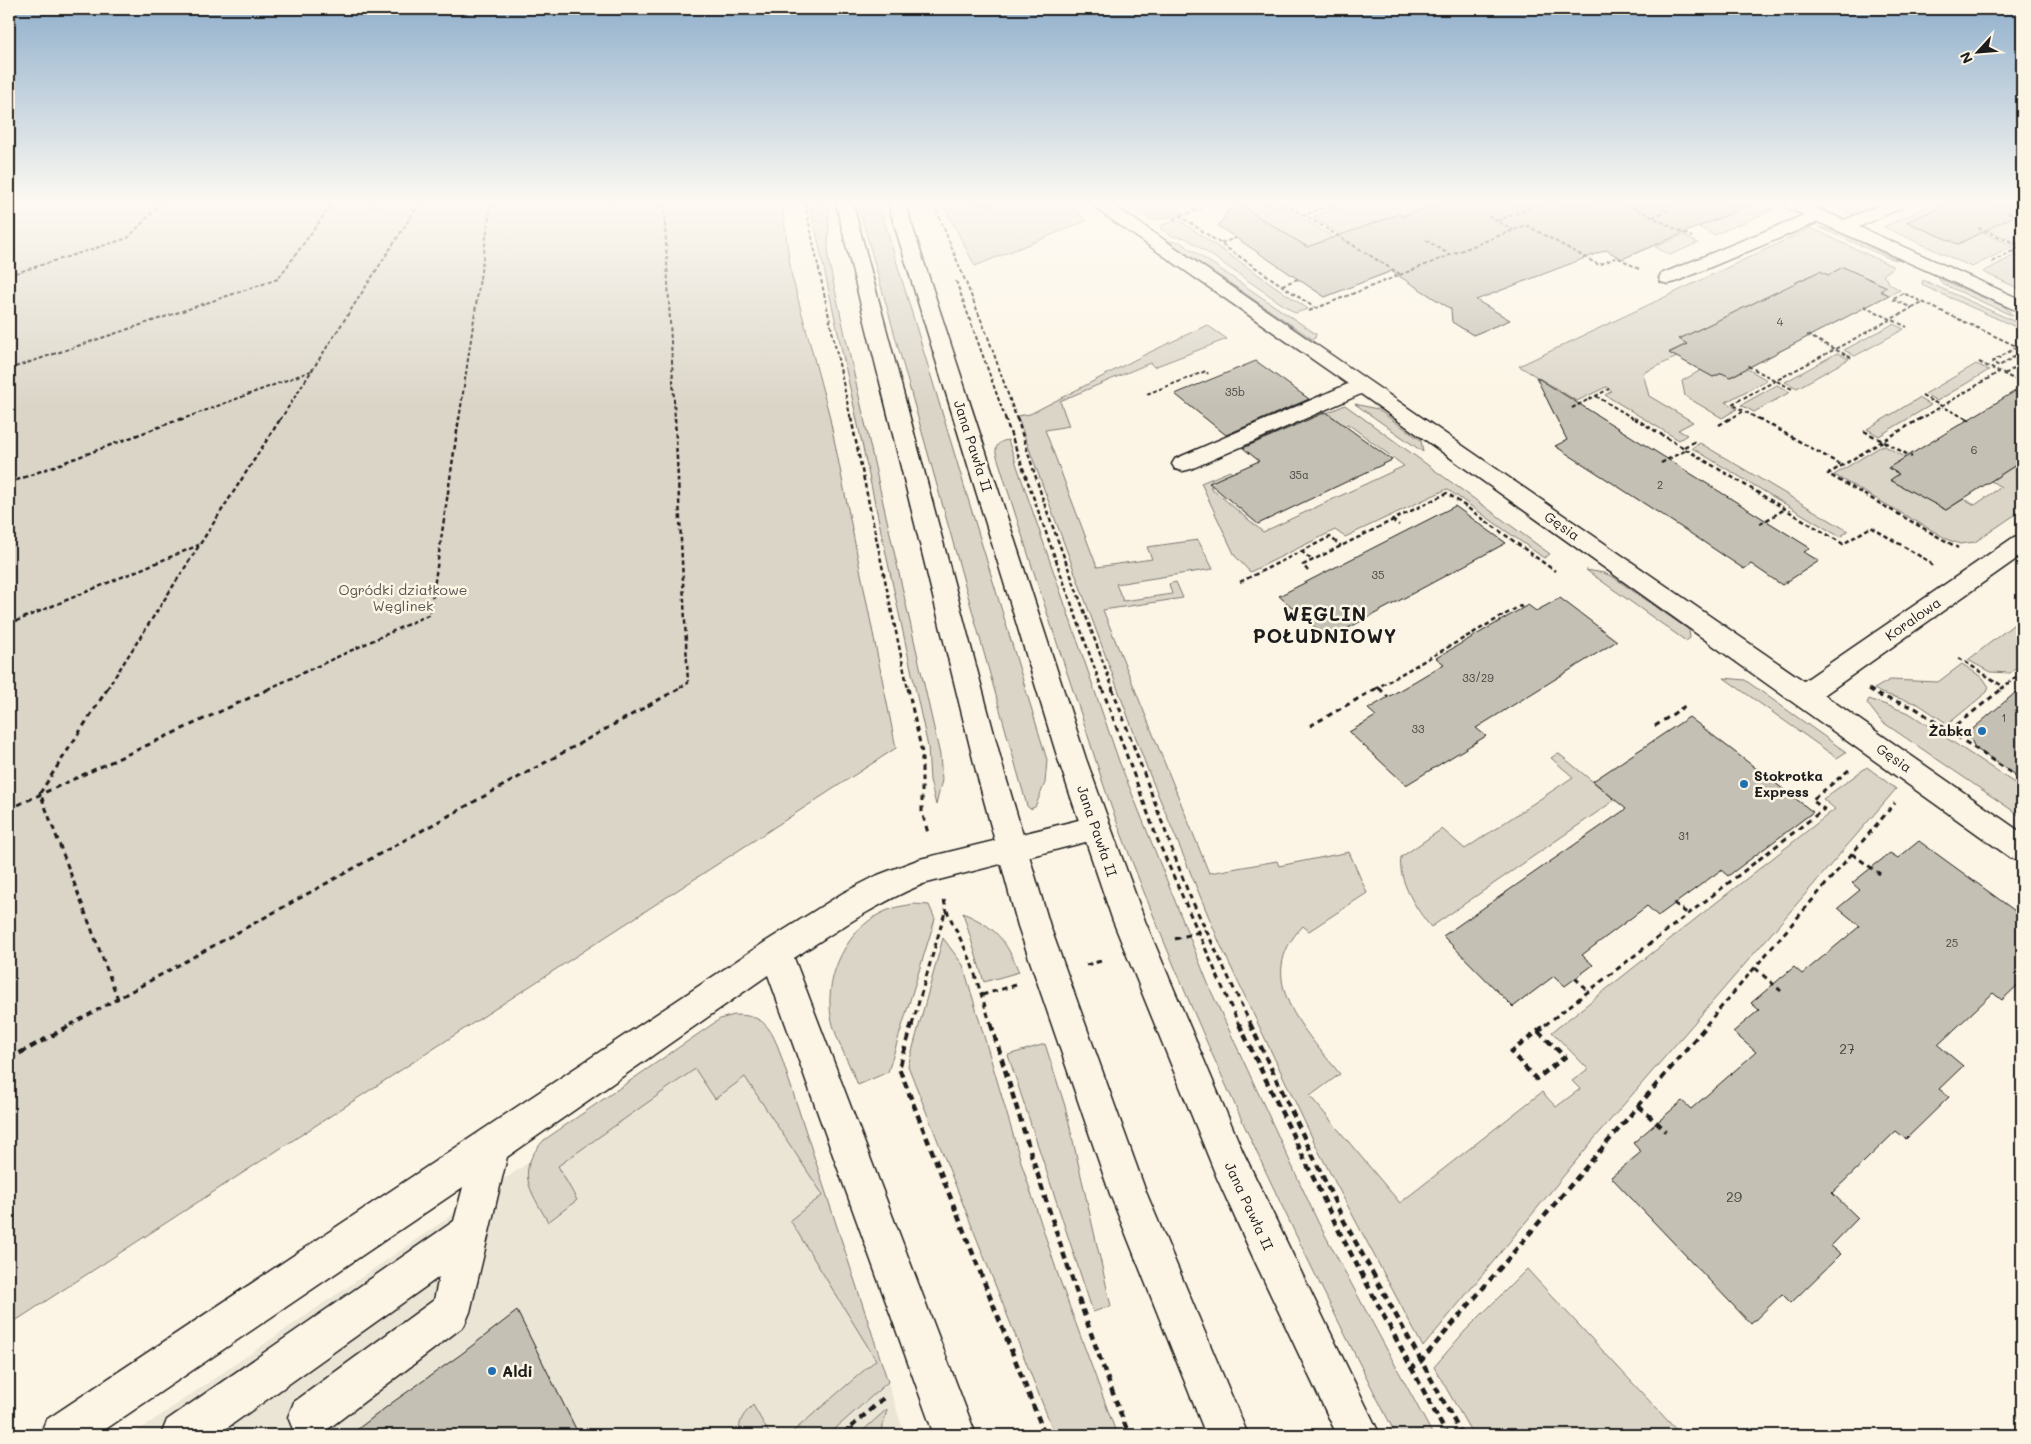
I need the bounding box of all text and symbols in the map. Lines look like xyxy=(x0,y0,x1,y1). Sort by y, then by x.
north arrow xyxy=(1954,28,2004,78)
text: N xyxy=(1955,49,1977,67)
house number: 4 xyxy=(1777,314,1784,329)
house number: 35b xyxy=(1225,384,1245,399)
street label: Jana Pawła II xyxy=(950,398,997,494)
house number: 6 xyxy=(1971,442,1977,457)
house number: 35a xyxy=(1289,467,1309,482)
house number: 2 xyxy=(1657,477,1663,492)
street label: Gęsia xyxy=(1541,507,1584,545)
house number: 35 xyxy=(1372,567,1384,582)
park label: Ogródki działkowe Węglinek xyxy=(339,580,467,615)
street label: Koralowa xyxy=(1881,592,1944,645)
district label: WĘGLIN POŁUDNIOWY xyxy=(1253,601,1397,648)
house number: 33/29 xyxy=(1462,670,1494,685)
house number: 1 xyxy=(2002,710,2006,725)
house number: 33 xyxy=(1412,721,1425,736)
place label: Żabka xyxy=(1928,721,1972,740)
marker: Żabka xyxy=(1976,725,1988,737)
street label: Gęsia xyxy=(1873,739,1916,777)
place label: Stokrotka Express xyxy=(1754,766,1824,801)
marker: Stokrotka Express xyxy=(1738,778,1750,790)
street label: Jana Pawła II xyxy=(1073,783,1122,879)
house number: 31 xyxy=(1678,828,1690,843)
house number: 25 xyxy=(1946,935,1958,950)
house number: 27 xyxy=(1839,1039,1855,1058)
street label: Jana Pawła II xyxy=(1221,1159,1278,1253)
house number: 29 xyxy=(1726,1187,1742,1206)
place label: Aldi xyxy=(502,1360,533,1381)
marker: Aldi xyxy=(486,1365,498,1377)

